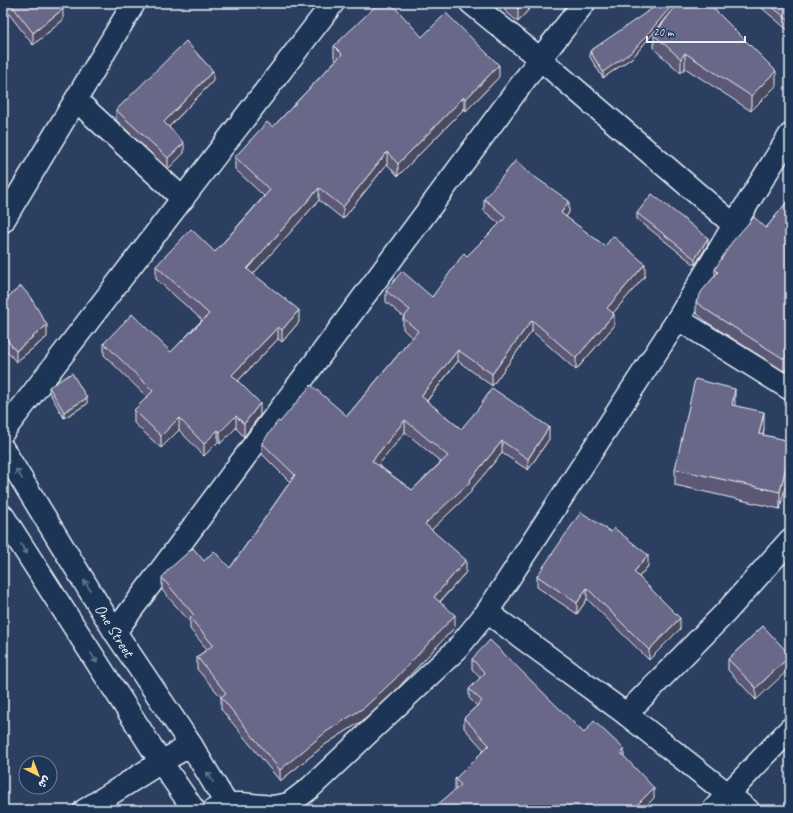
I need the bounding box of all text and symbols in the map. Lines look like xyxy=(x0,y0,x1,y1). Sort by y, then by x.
scale bar xyxy=(647,18,745,44)
text: 20 m xyxy=(653,24,675,40)
one-way arrow xyxy=(15,469,23,480)
one-way arrow xyxy=(20,543,28,554)
one-way arrow xyxy=(82,579,90,591)
street label: One Street xyxy=(90,600,139,662)
one-way arrow xyxy=(91,652,99,664)
north arrow xyxy=(18,755,58,795)
one-way arrow xyxy=(206,772,214,783)
text: ش xyxy=(36,773,54,792)

